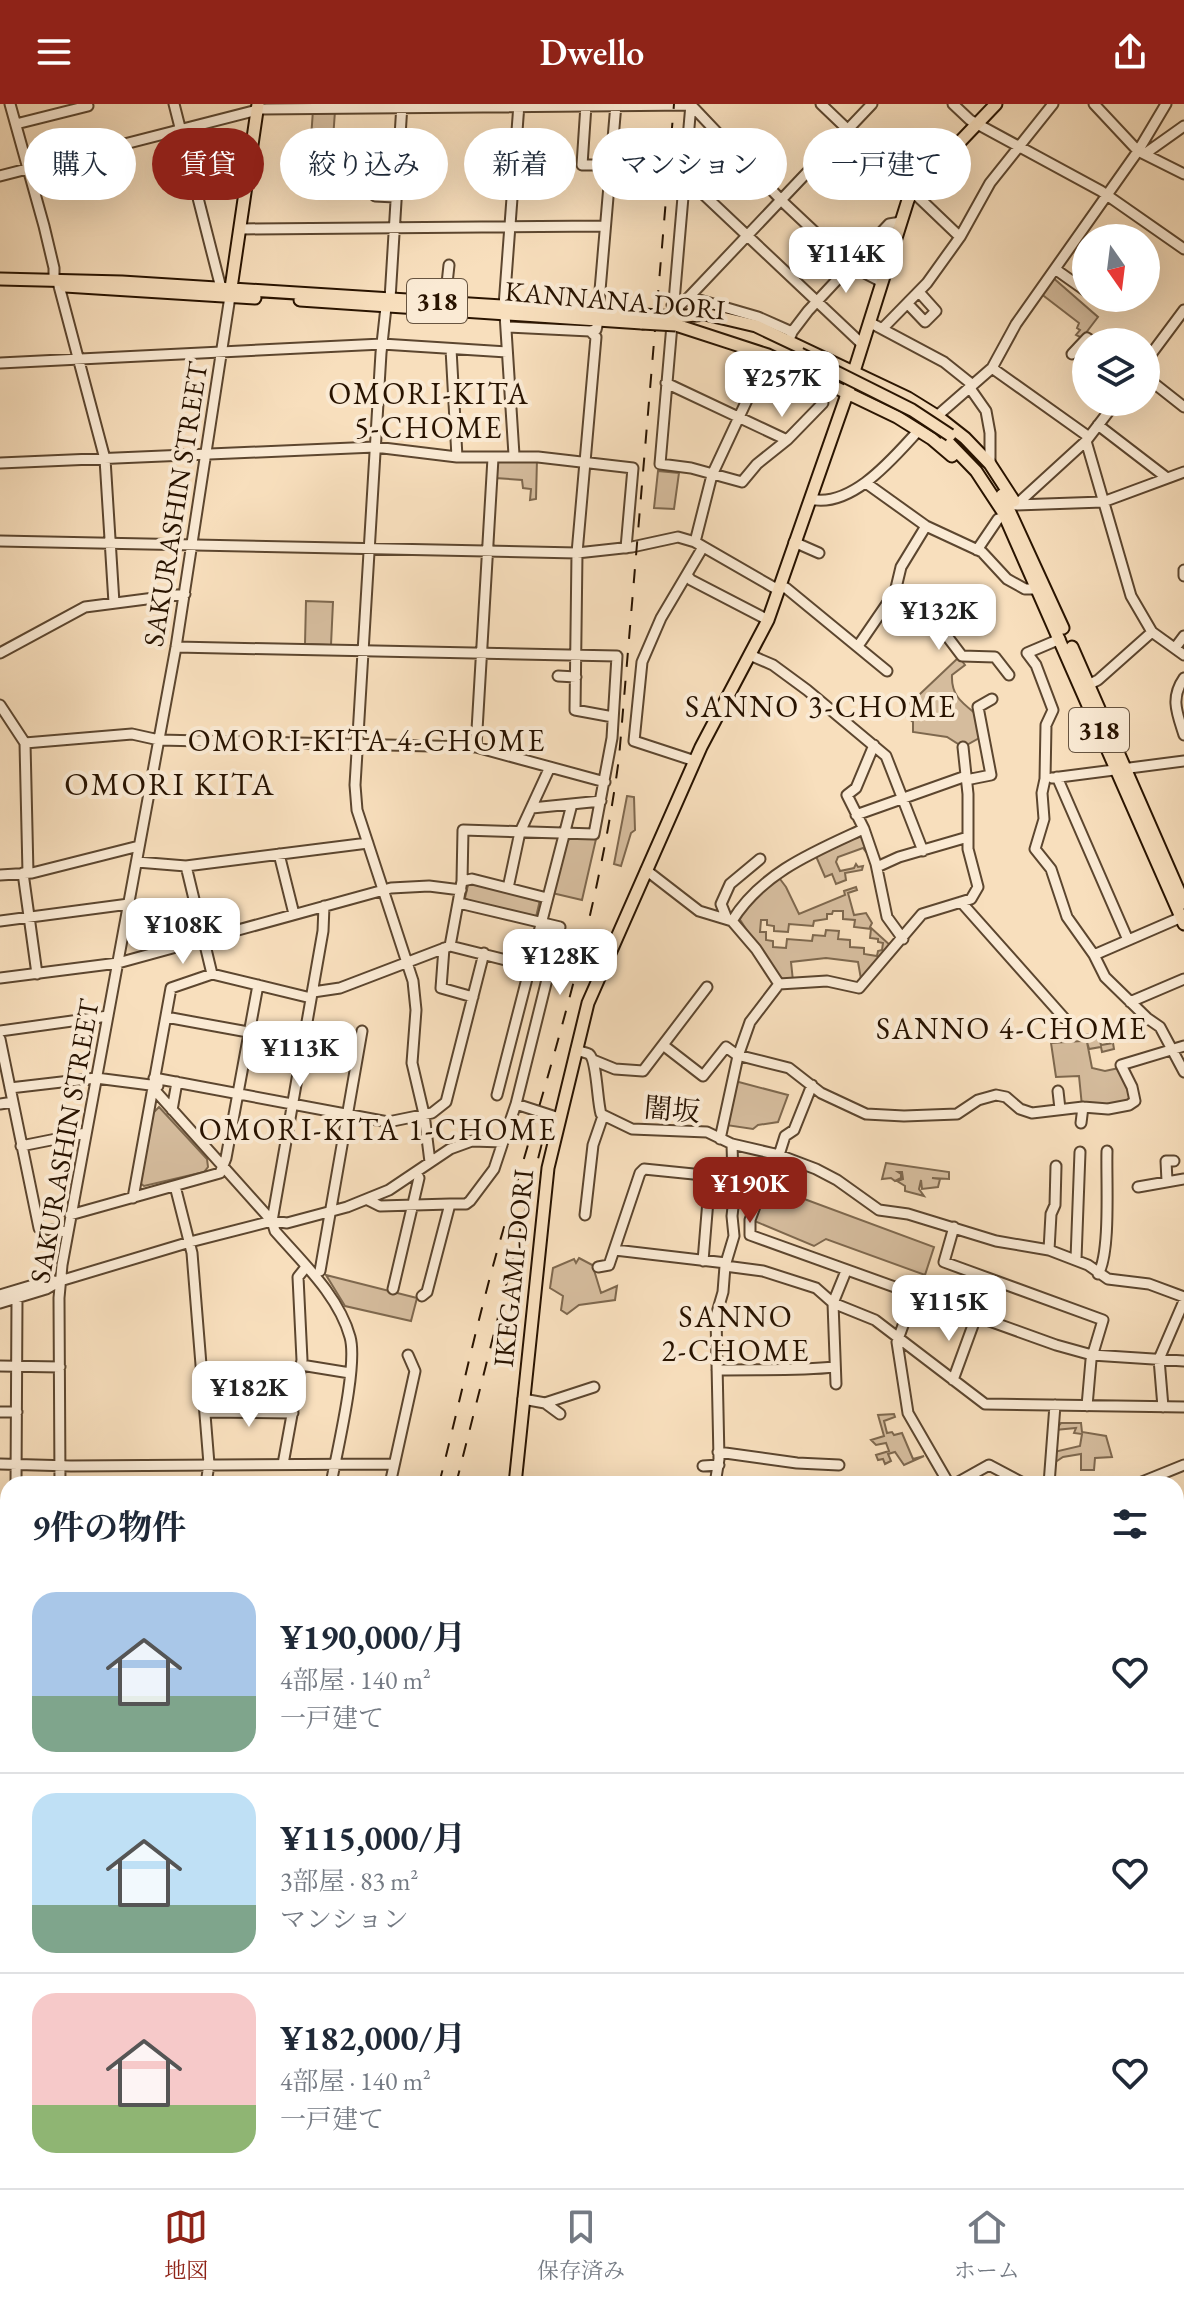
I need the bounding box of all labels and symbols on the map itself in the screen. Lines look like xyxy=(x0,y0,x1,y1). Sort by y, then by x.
north arrow xyxy=(1072,224,1160,312)
pin: ¥114K xyxy=(790,227,902,295)
street label: KANNANA DORI xyxy=(503,272,727,328)
road number: 318 xyxy=(407,279,467,323)
pin: ¥257K xyxy=(726,351,838,419)
street label: SAKURASHIN STREET xyxy=(135,359,215,649)
district label: OMORI-KITA 5-CHOME xyxy=(328,374,530,447)
pin: ¥132K xyxy=(883,584,995,652)
district label: SANNO 3-CHOME xyxy=(685,687,957,726)
road number: 318 xyxy=(1069,708,1129,752)
district label: OMORI-KITA 4-CHOME xyxy=(188,721,546,760)
district label: OMORI KITA xyxy=(64,763,276,805)
pin: ¥108K xyxy=(127,898,239,966)
pin: ¥128K xyxy=(504,929,616,997)
street label: SAKURASHIN STREET xyxy=(21,996,107,1286)
district label: SANNO 4-CHOME xyxy=(876,1009,1148,1048)
pin: ¥113K xyxy=(244,1021,356,1089)
street label: 闇坂 xyxy=(643,1089,701,1129)
district label: OMORI-KITA 1-CHOME xyxy=(199,1110,557,1149)
pin: ¥190K xyxy=(694,1157,806,1225)
street label: IKEGAMI-DORI xyxy=(485,1167,541,1369)
pin: ¥115K xyxy=(893,1275,1005,1343)
district label: SANNO 2-CHOME xyxy=(661,1297,811,1370)
pin: ¥182K xyxy=(193,1361,305,1429)

